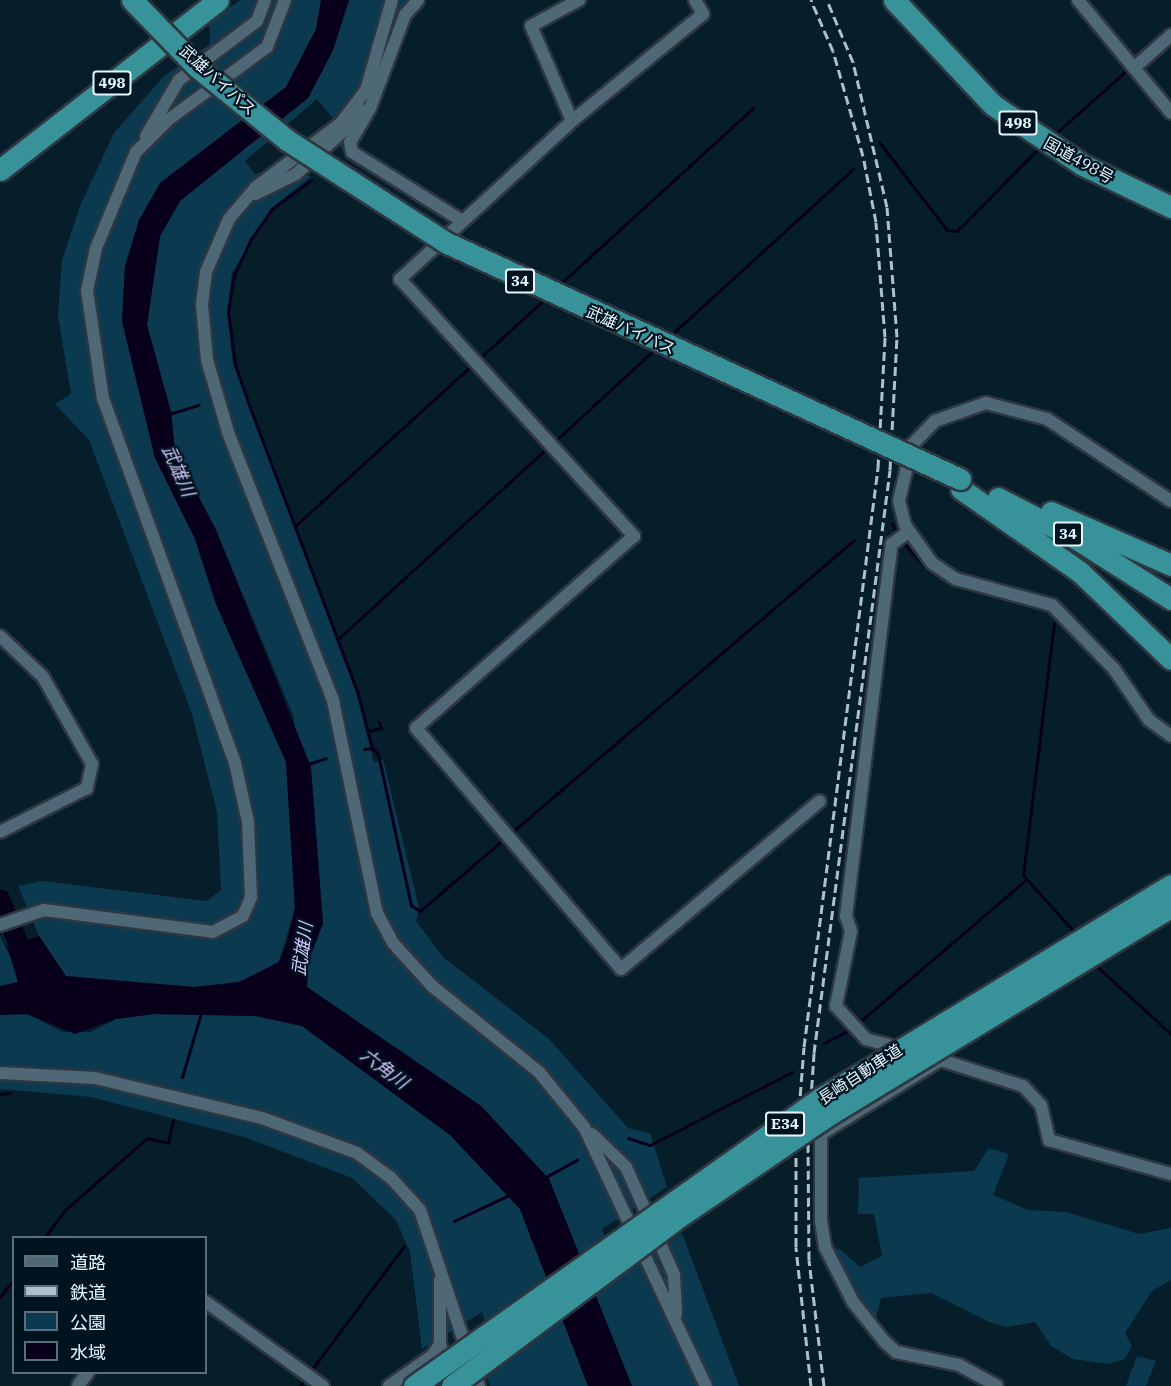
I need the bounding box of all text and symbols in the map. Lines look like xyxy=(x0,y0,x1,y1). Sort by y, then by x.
street label: 武雄バイパス xyxy=(176,41,260,119)
road number: 498 xyxy=(92,71,132,95)
road number: 498 xyxy=(998,111,1038,135)
street label: 国道498号 xyxy=(1041,133,1117,187)
road number: 34 xyxy=(505,269,535,293)
street label: 武雄バイパス xyxy=(583,302,679,358)
water label: 武雄川 xyxy=(157,442,199,500)
road number: 34 xyxy=(1053,522,1083,546)
water label: 武雄川 xyxy=(289,921,317,977)
street label: 長崎自動車道 xyxy=(815,1040,905,1108)
water label: 六角川 xyxy=(356,1044,412,1094)
road number: E34 xyxy=(764,1112,806,1136)
legend xyxy=(12,1236,207,1374)
text: 道路 xyxy=(70,1251,106,1274)
text: 鉄道 xyxy=(70,1281,106,1304)
text: 公園 xyxy=(70,1311,106,1334)
text: 水域 xyxy=(70,1341,106,1364)

